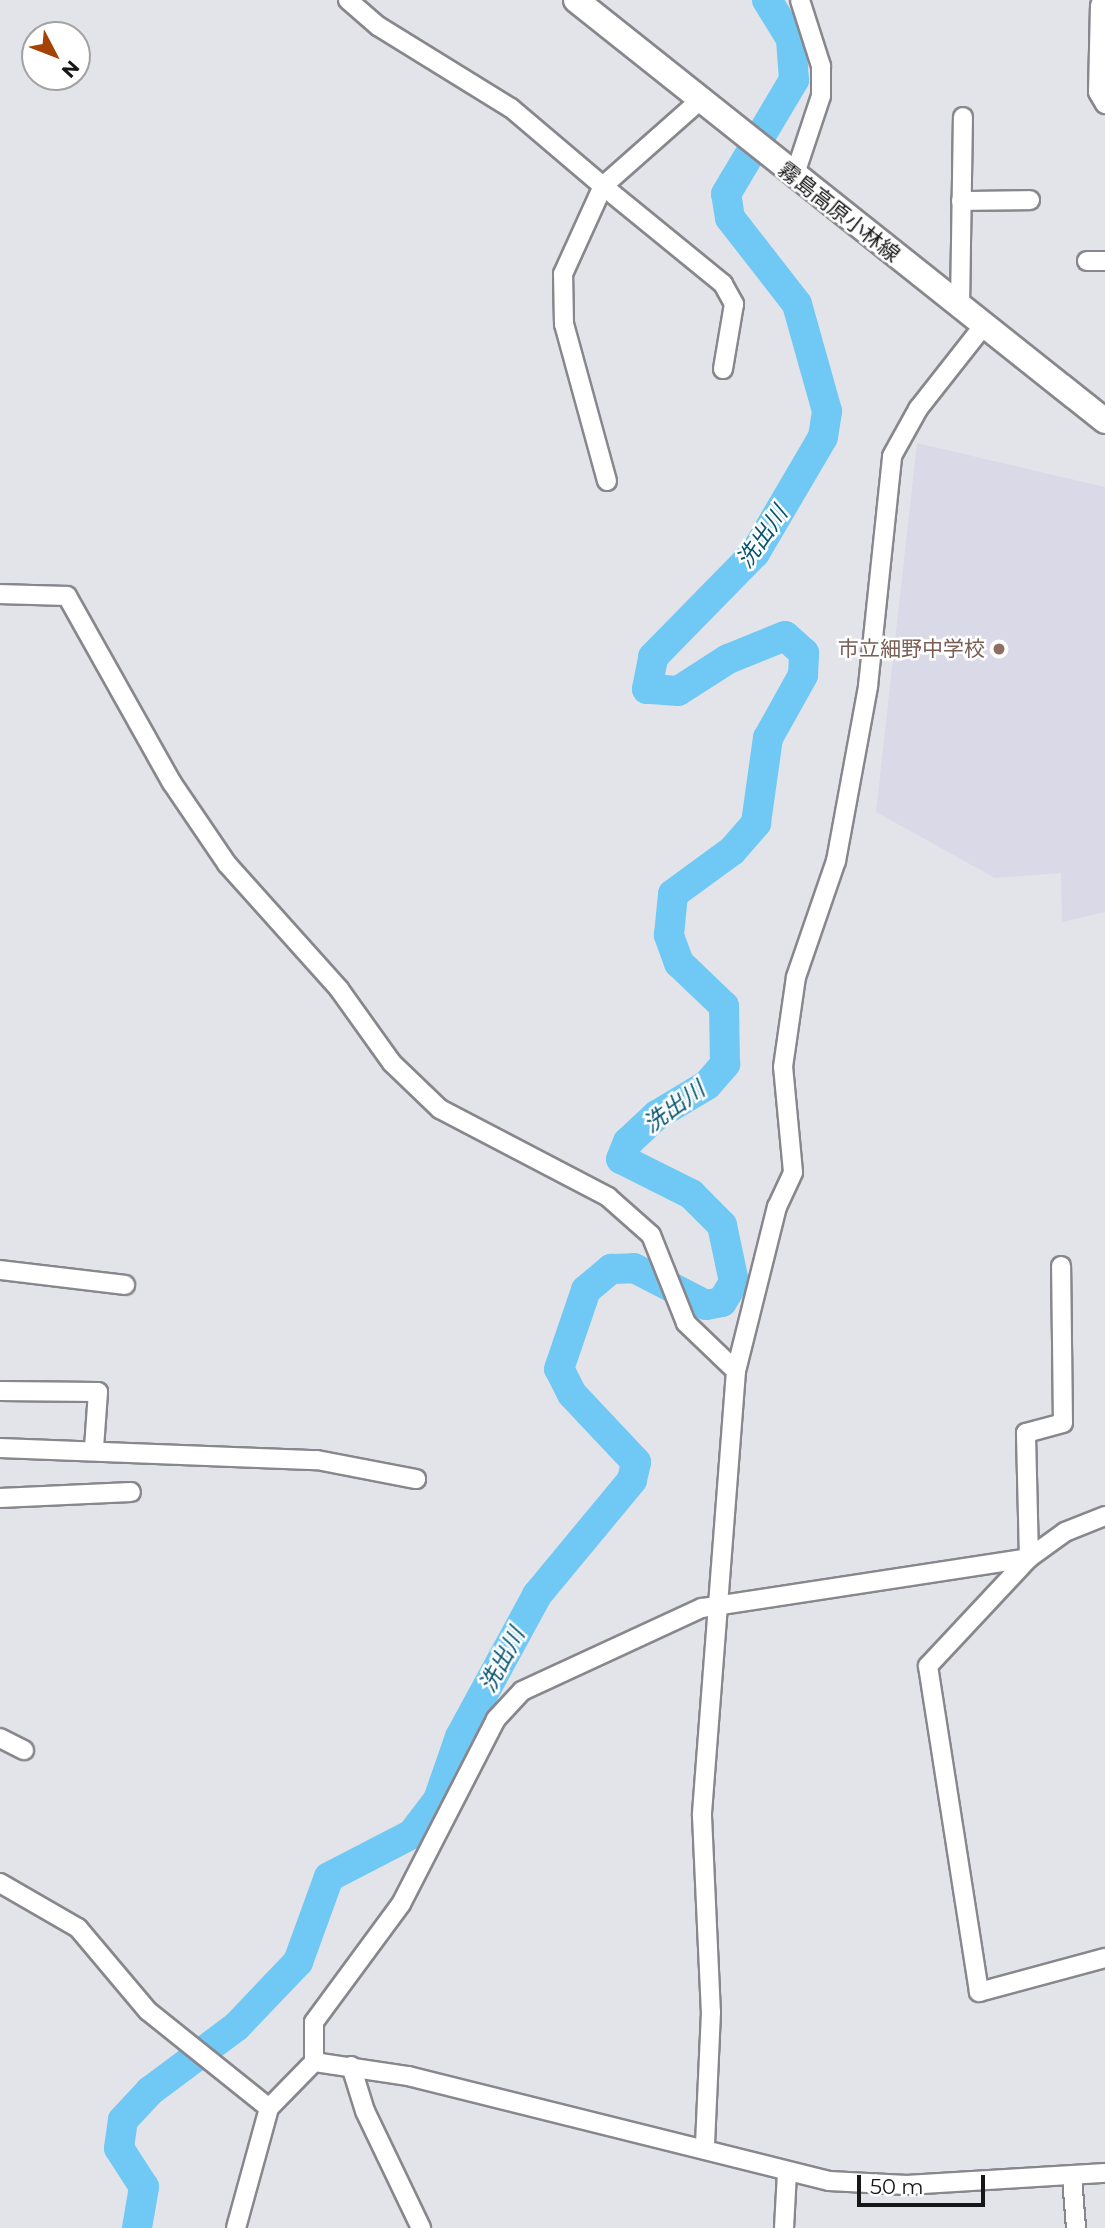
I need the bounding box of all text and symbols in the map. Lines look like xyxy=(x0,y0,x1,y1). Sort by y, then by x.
north arrow xyxy=(21,21,91,91)
text: N xyxy=(57,56,84,82)
street label: 霧島高原小林線 xyxy=(773,157,905,267)
water label: 洗出川 xyxy=(731,501,793,573)
place label: 市立細野中学校 xyxy=(838,636,985,662)
marker: 市立細野中学校 xyxy=(991,641,1007,657)
water label: 洗出川 xyxy=(638,1076,710,1138)
water label: 洗出川 xyxy=(474,1623,530,1697)
scale bar xyxy=(860,2162,988,2206)
text: 50 m xyxy=(870,2174,924,2199)

